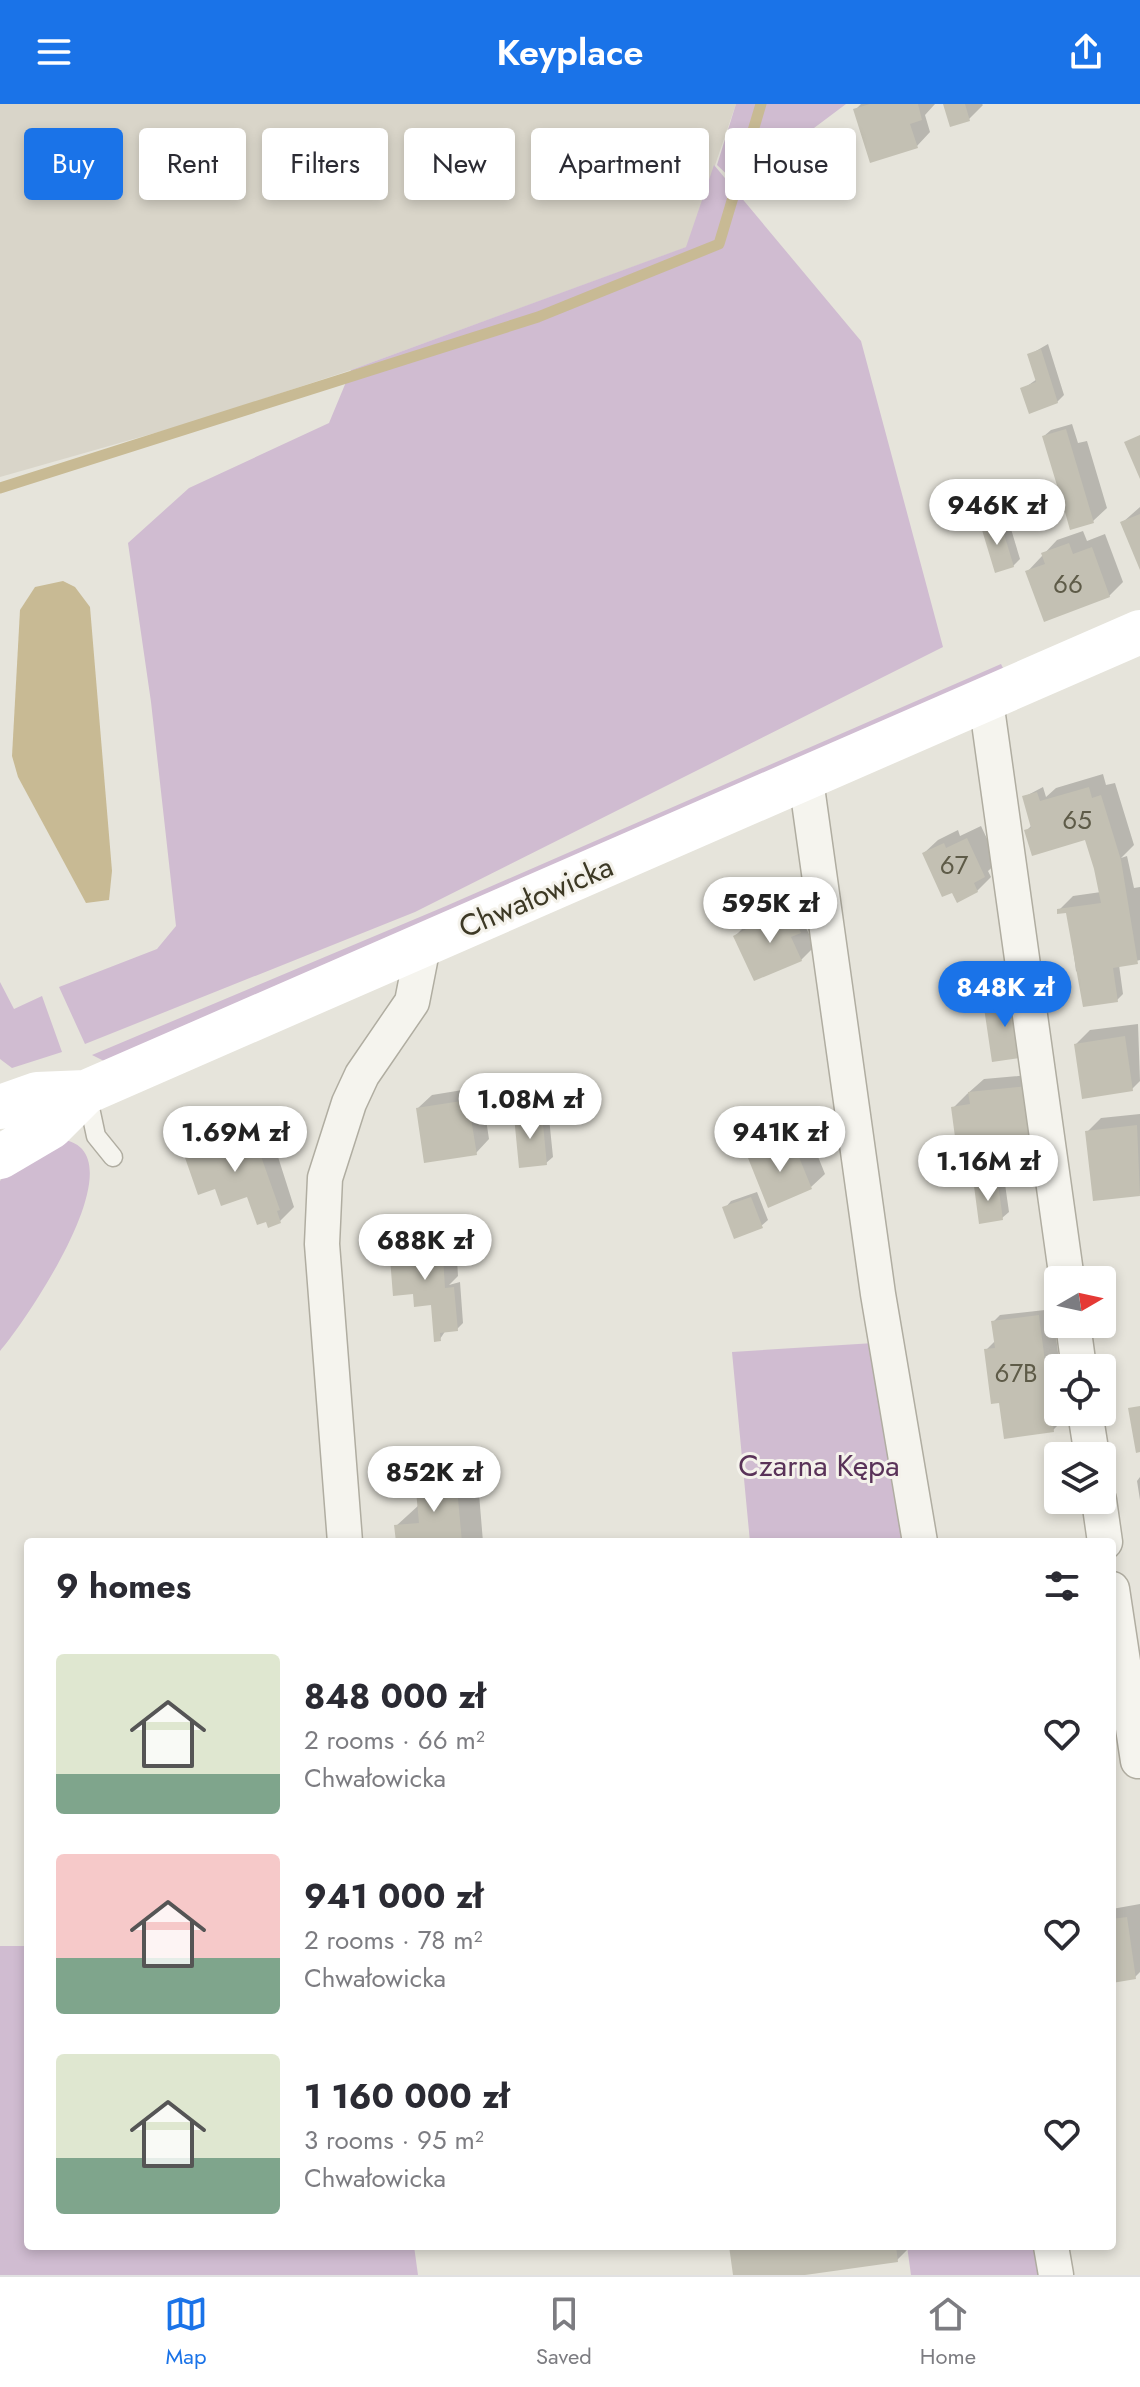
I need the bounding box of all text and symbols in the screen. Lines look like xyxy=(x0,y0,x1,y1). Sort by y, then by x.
text: Keyplace xyxy=(496,26,644,78)
icon: menu xyxy=(32,30,76,74)
icon: share xyxy=(1064,30,1108,74)
chip: Buy xyxy=(24,128,123,200)
chip: Rent xyxy=(139,128,246,200)
chip: Filters xyxy=(262,128,388,200)
chip: New xyxy=(404,128,515,200)
chip: Apartment xyxy=(531,128,709,200)
chip: House xyxy=(725,128,856,200)
pin: 946K zł xyxy=(923,479,1071,547)
text: 946K zł xyxy=(947,486,1047,524)
house number: 66 xyxy=(1053,565,1083,603)
house number: 65 xyxy=(1062,801,1092,839)
street label: Chwałowicka xyxy=(452,845,620,948)
house number: 67 xyxy=(940,846,969,884)
pin: 595K zł xyxy=(696,877,844,945)
text: 595K zł xyxy=(721,884,819,922)
pin: 848K zł xyxy=(931,961,1079,1029)
text: 848K zł xyxy=(956,968,1054,1006)
pin: 1.08M zł xyxy=(447,1073,613,1141)
text: 1.08M zł xyxy=(477,1080,583,1118)
pin: 1.69M zł xyxy=(152,1106,318,1174)
pin: 941K zł xyxy=(706,1106,854,1174)
text: 1.69M zł xyxy=(181,1113,289,1151)
text: 941K zł xyxy=(732,1113,828,1151)
pin: 1.16M zł xyxy=(905,1135,1071,1203)
text: 1.16M zł xyxy=(936,1142,1040,1180)
pin: 688K zł xyxy=(351,1214,499,1282)
text: 688K zł xyxy=(377,1221,473,1259)
north arrow xyxy=(1044,1266,1116,1338)
map controls xyxy=(1044,1266,1116,1514)
house number: 67B xyxy=(994,1354,1038,1392)
button: locate xyxy=(1044,1354,1116,1426)
button: layers xyxy=(1044,1442,1116,1514)
park label: Czarna Kępa xyxy=(738,1444,900,1487)
pin: 852K zł xyxy=(360,1446,508,1514)
text: 852K zł xyxy=(386,1453,482,1491)
text: 9 homes xyxy=(56,1562,191,1611)
icon: filters xyxy=(1040,1564,1084,1608)
text: 848 000 zł xyxy=(304,1672,485,1721)
icon: home xyxy=(120,1686,216,1782)
icon: heart xyxy=(1040,1712,1084,1756)
text: 2 rooms · 66 m² xyxy=(304,1721,485,1759)
text: Chwałowicka xyxy=(304,1759,446,1797)
text: 941 000 zł xyxy=(304,1872,483,1921)
icon: home xyxy=(120,1886,216,1982)
icon: heart xyxy=(1040,1912,1084,1956)
text: 2 rooms · 78 m² xyxy=(304,1921,483,1959)
text: Chwałowicka xyxy=(304,1959,446,1997)
text: 1 160 000 zł xyxy=(304,2072,509,2121)
icon: home xyxy=(120,2086,216,2182)
icon: heart xyxy=(1040,2112,1084,2156)
text: 3 rooms · 95 m² xyxy=(304,2121,484,2159)
text: Chwałowicka xyxy=(304,2159,446,2197)
tab: Map xyxy=(164,2292,208,2372)
tab: Saved xyxy=(536,2292,592,2372)
tab: Home xyxy=(920,2292,976,2372)

